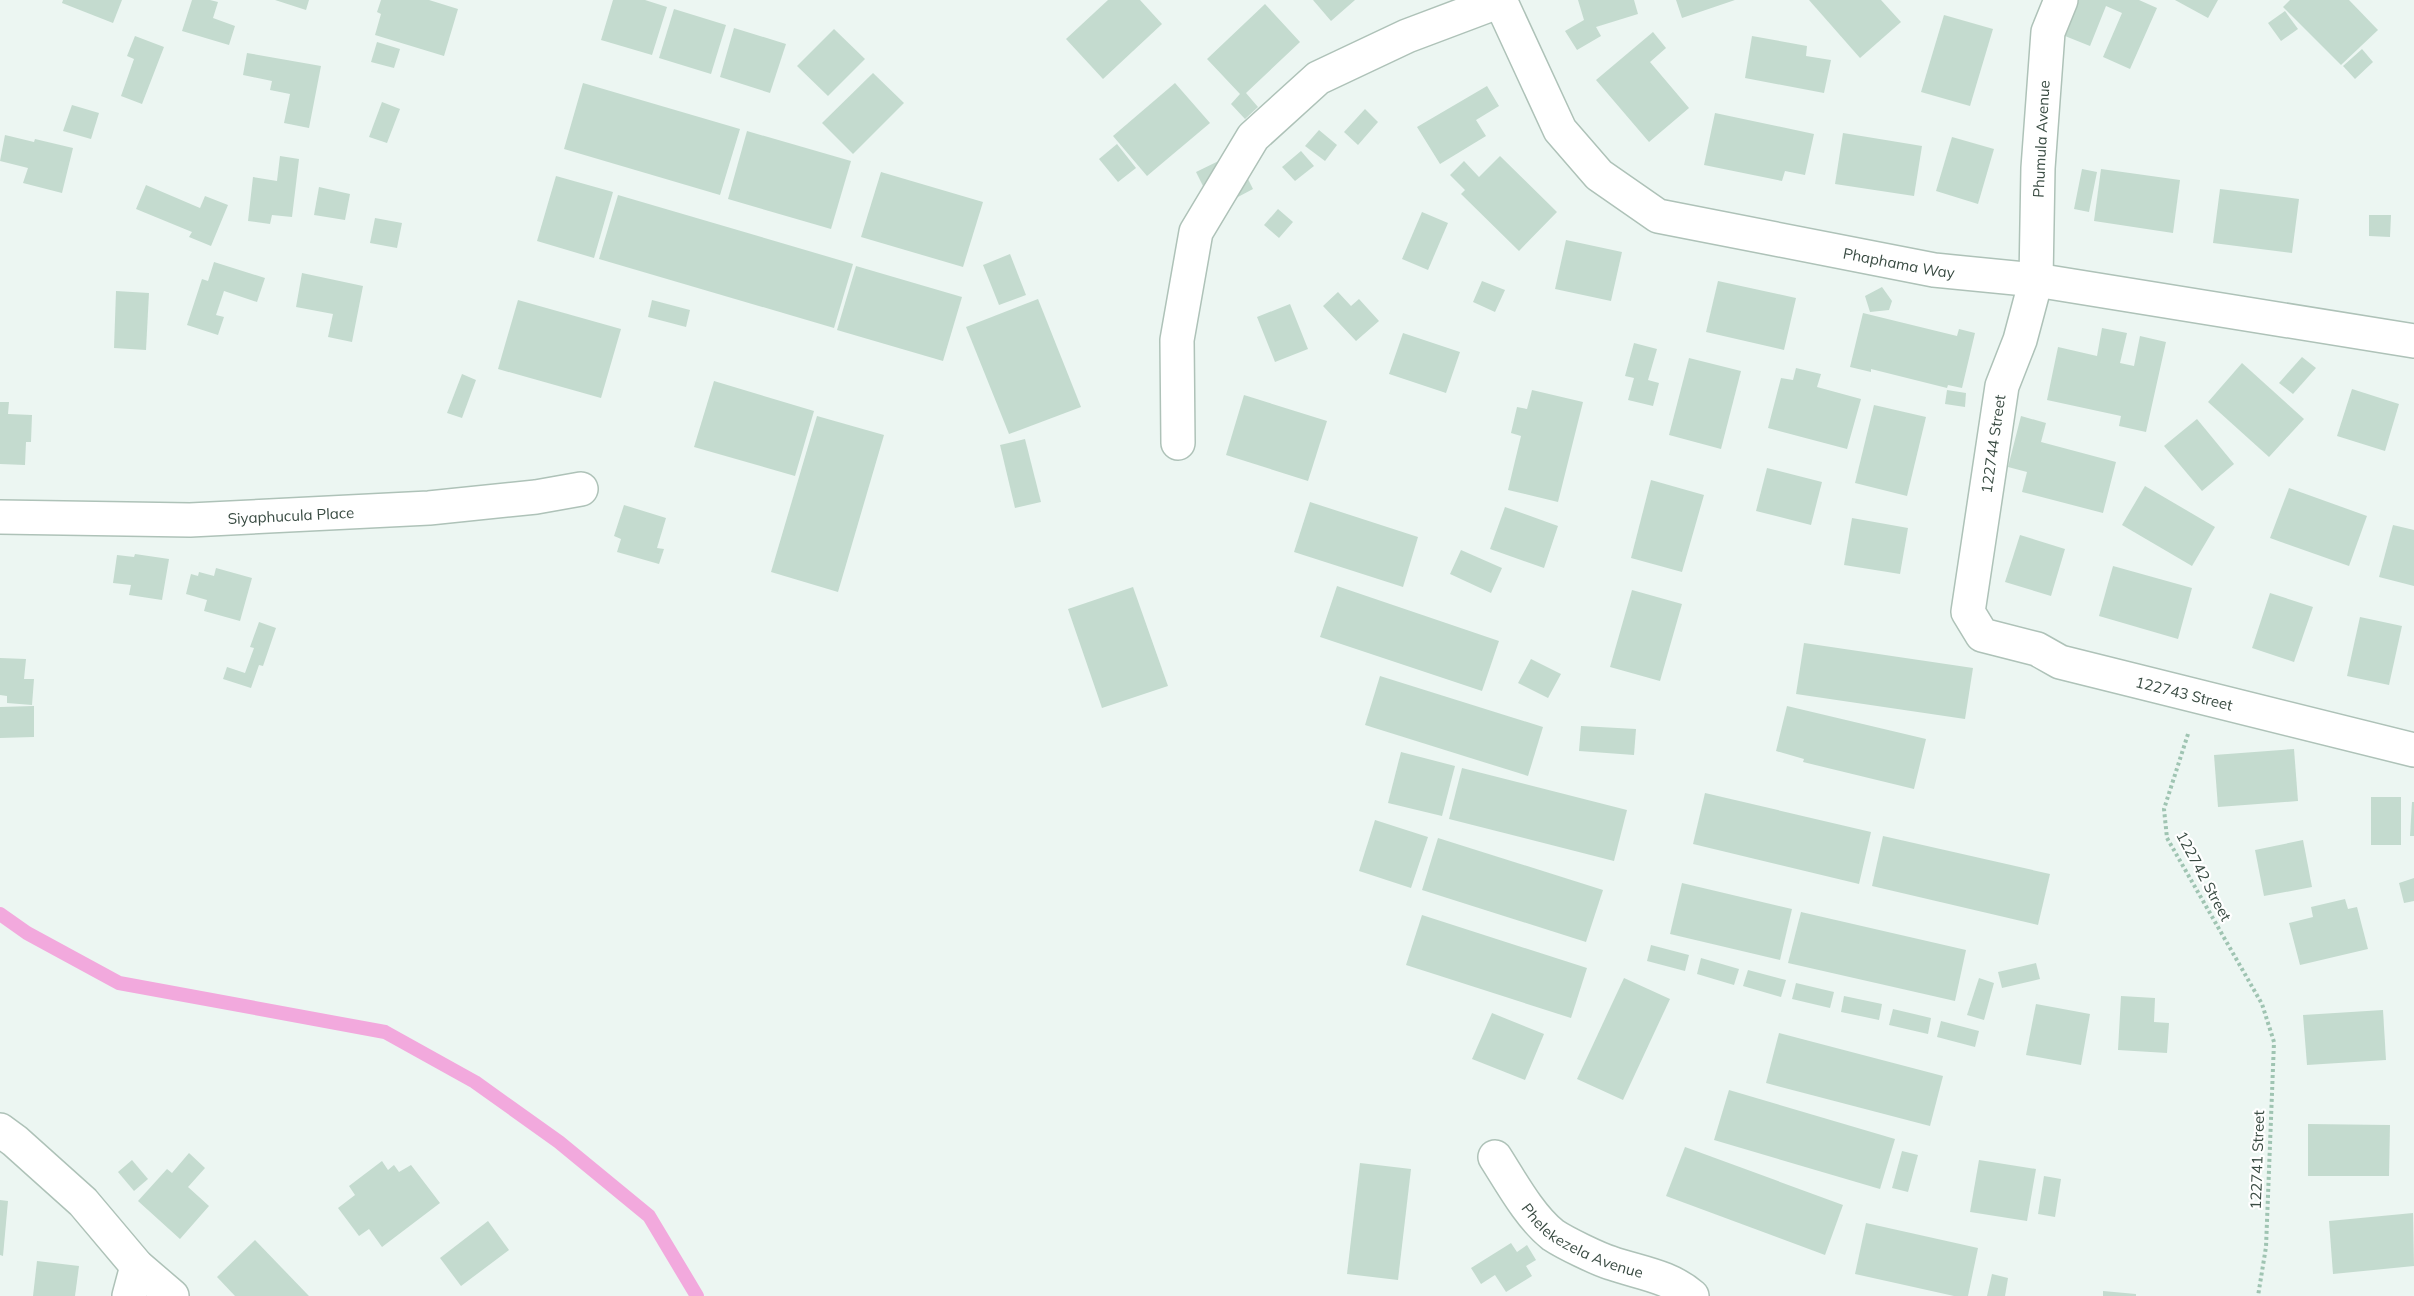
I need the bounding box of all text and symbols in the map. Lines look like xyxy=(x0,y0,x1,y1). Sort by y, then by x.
street label: Phumula Avenue xyxy=(2028,80,2054,198)
street label: Phaphama Way xyxy=(1841,243,1956,281)
street label: 122744 Street xyxy=(1977,393,2009,495)
street label: Siyaphucula Place xyxy=(227,502,355,528)
street label: 122743 Street xyxy=(2134,672,2235,714)
street label: 122742 Street xyxy=(2172,828,2236,924)
street label: 122741 Street xyxy=(2246,1110,2268,1210)
street label: Phelekezela Avenue xyxy=(1518,1199,1646,1282)

